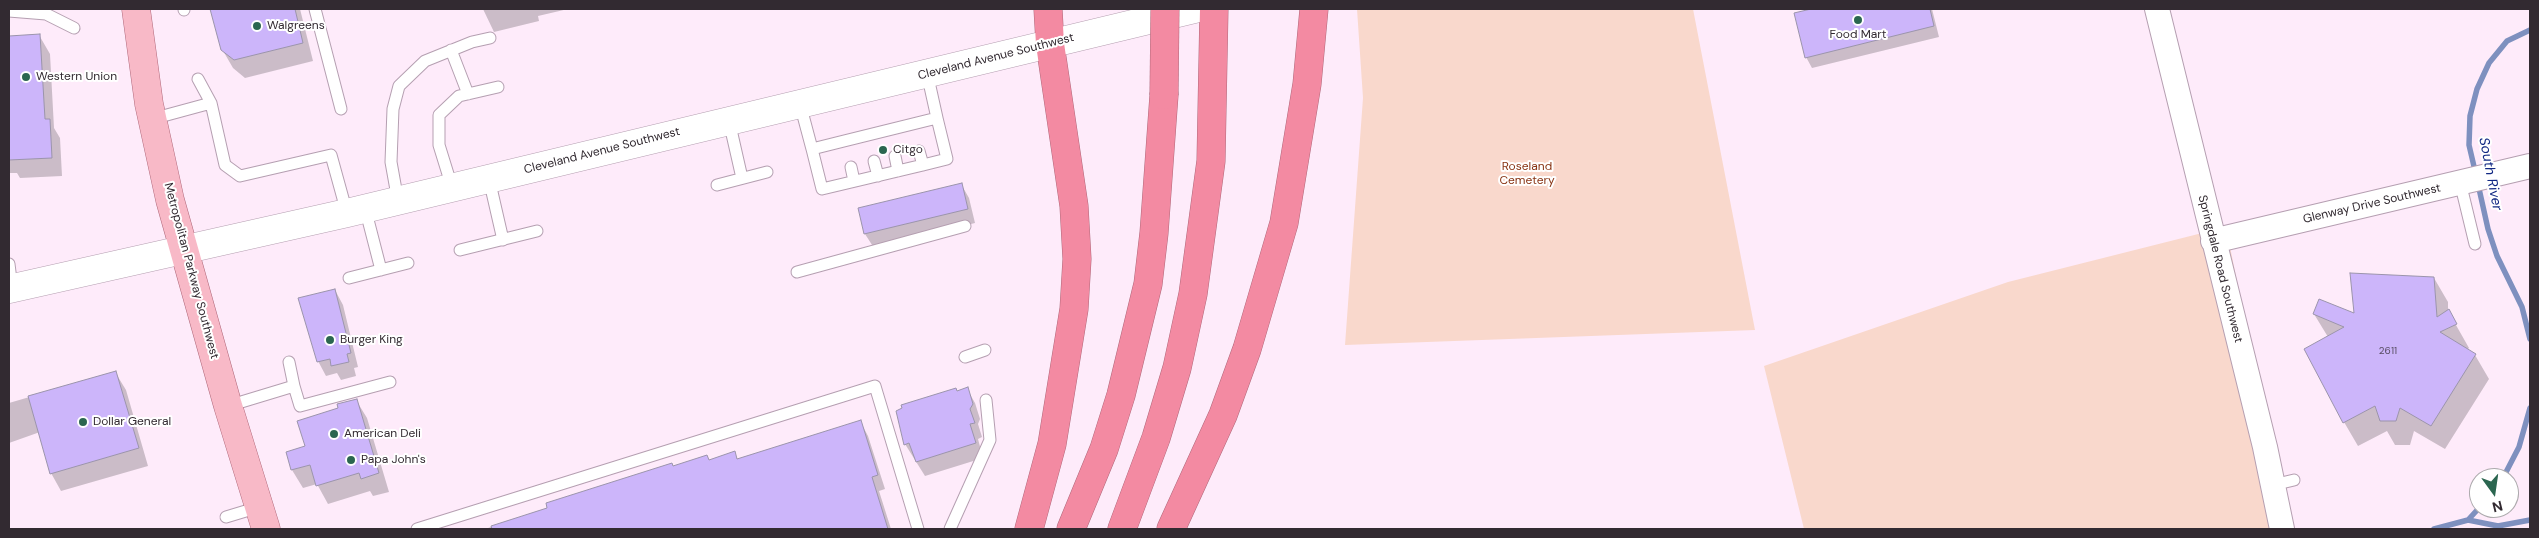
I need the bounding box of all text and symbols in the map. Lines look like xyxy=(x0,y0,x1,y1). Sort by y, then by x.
marker: Food Mart xyxy=(1852,14,1864,26)
place label: Walgreens xyxy=(267,19,325,33)
marker: Walgreens xyxy=(251,20,263,32)
place label: Food Mart xyxy=(1830,28,1886,42)
street label: Cleveland Avenue Southwest xyxy=(917,31,1075,83)
place label: Western Union xyxy=(36,70,117,84)
marker: Western Union xyxy=(20,71,32,83)
street label: Cleveland Avenue Southwest xyxy=(523,125,681,177)
water label: South River xyxy=(2475,136,2505,212)
place label: Citgo xyxy=(893,143,923,157)
marker: Citgo xyxy=(877,144,889,156)
park label: Roseland Cemetery xyxy=(1499,160,1555,188)
street label: Metropolitan Parkway Southwest xyxy=(161,181,221,361)
street label: Glenway Drive Southwest xyxy=(2302,181,2442,227)
street label: Springdale Road Southwest xyxy=(2195,194,2245,344)
place label: Burger King xyxy=(340,333,403,347)
marker: Burger King xyxy=(324,334,336,346)
house number: 2611 xyxy=(2379,345,2397,357)
place label: Dollar General xyxy=(93,415,171,429)
marker: Dollar General xyxy=(77,416,89,428)
place label: American Deli xyxy=(344,427,421,441)
marker: American Deli xyxy=(328,428,340,440)
place label: Papa John's xyxy=(361,453,426,467)
marker: Papa John's xyxy=(345,454,357,466)
north arrow xyxy=(2469,468,2519,518)
text: N xyxy=(2490,497,2505,517)

